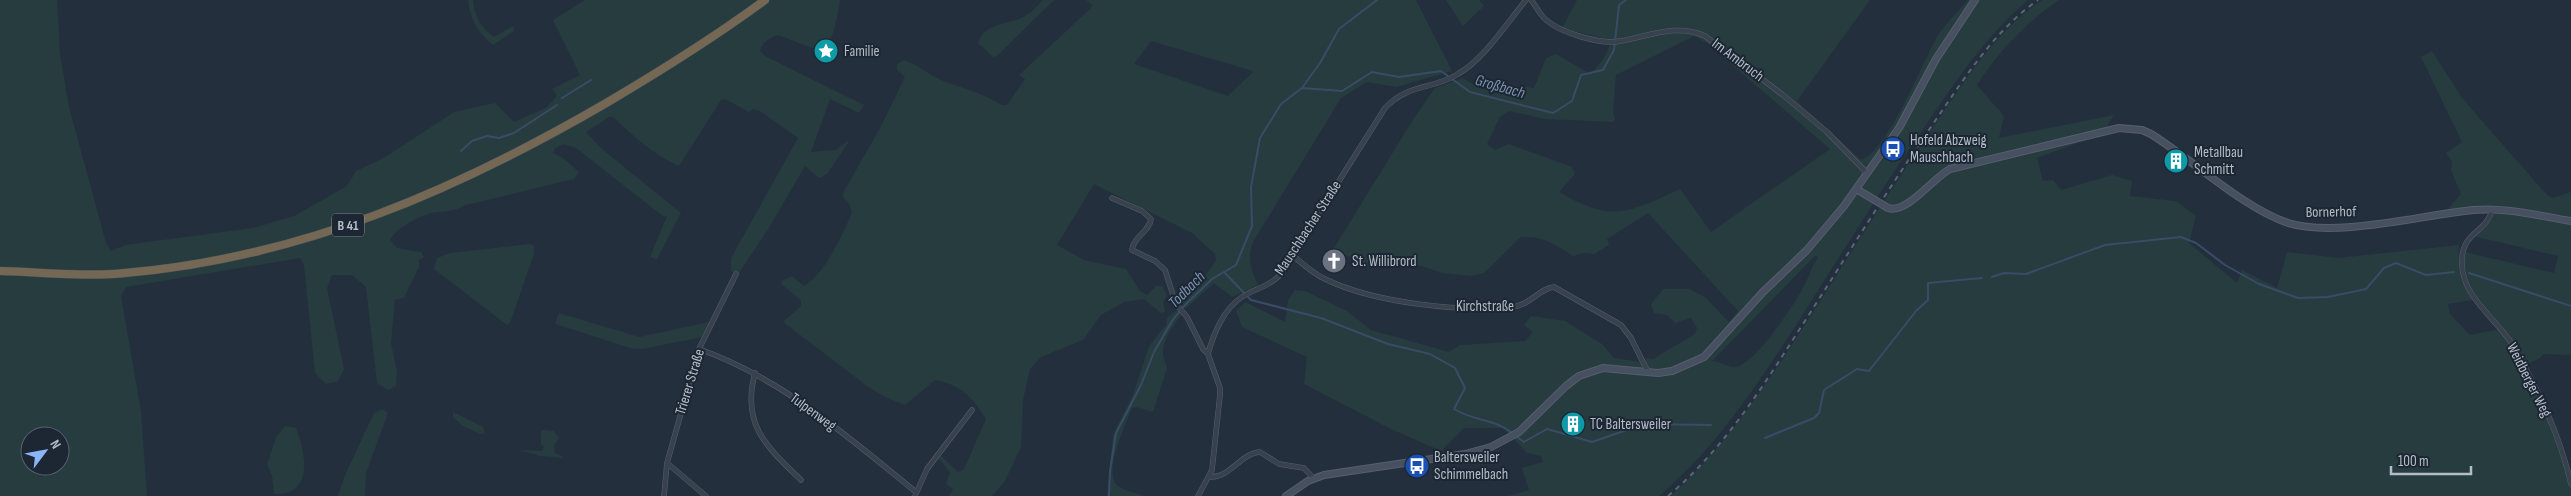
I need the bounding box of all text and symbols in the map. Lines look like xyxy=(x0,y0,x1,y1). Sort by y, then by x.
street label: Im Ambruch xyxy=(1708,34,1768,86)
place icon: Familie xyxy=(813,38,839,64)
place label: Familie xyxy=(844,42,880,61)
water label: Großbach xyxy=(1473,71,1527,103)
place label: Hofeld Abzweig Mauschbach xyxy=(1910,131,1987,167)
bus stop icon: Hofeld Abzweig Mauschbach xyxy=(1880,136,1906,162)
place label: Metallbau Schmitt xyxy=(2194,143,2243,179)
building icon: Metallbau Schmitt xyxy=(2163,148,2189,174)
street label: Mauschbacher Straße xyxy=(1270,177,1346,279)
street label: Bornerhof xyxy=(2305,202,2357,222)
road number: B 41 xyxy=(332,214,364,236)
church icon: St. Willibrord xyxy=(1321,248,1347,274)
place label: St. Willibrord xyxy=(1352,252,1416,271)
water label: Todbach xyxy=(1165,267,1210,312)
street label: Kirchstraße xyxy=(1456,297,1514,316)
street label: Weidberger Weg xyxy=(2502,340,2556,420)
street label: Trierer Straße xyxy=(671,347,709,417)
street label: Tulpenweg xyxy=(786,389,840,435)
building icon: TC Baltersweiler xyxy=(1560,411,1586,437)
place label: TC Baltersweiler xyxy=(1590,415,1672,434)
north arrow xyxy=(20,426,70,476)
text: N xyxy=(46,437,65,452)
scale bar xyxy=(2391,444,2471,476)
place label: Baltersweiler Schimmelbach xyxy=(1434,448,1508,484)
text: 100 m xyxy=(2398,452,2429,471)
bus stop icon: Baltersweiler Schimmelbach xyxy=(1404,453,1430,479)

